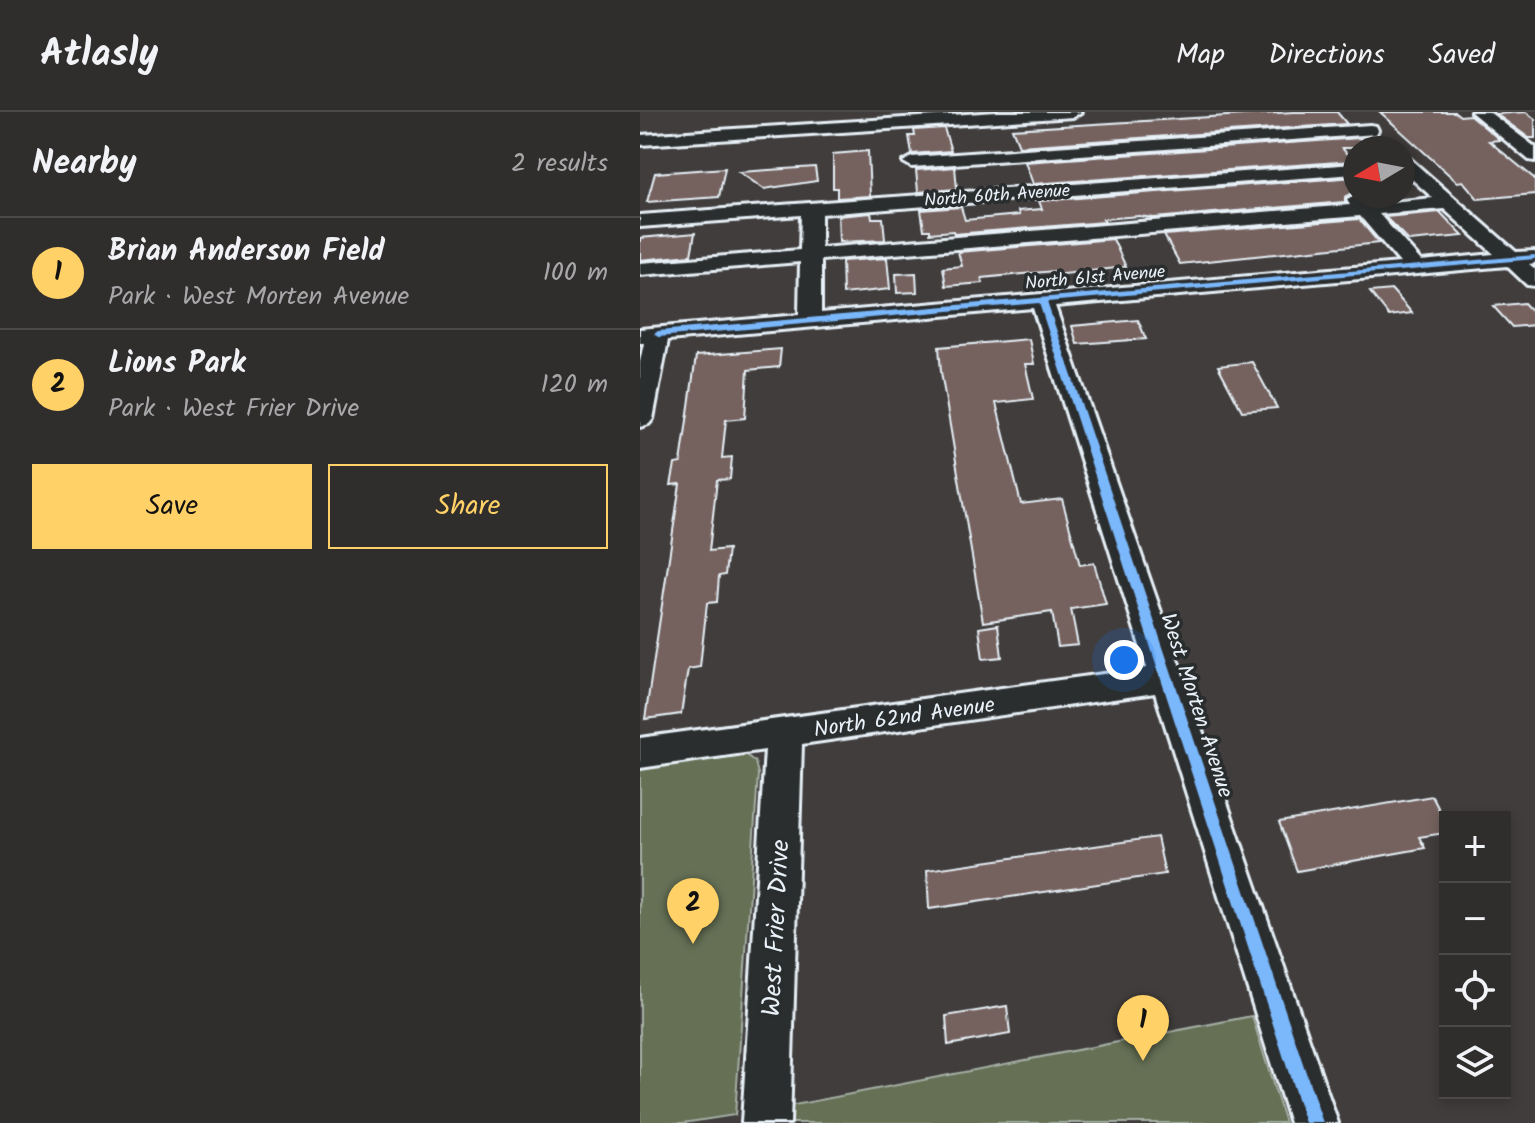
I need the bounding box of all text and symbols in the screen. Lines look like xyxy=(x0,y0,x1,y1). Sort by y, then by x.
text: Atlasly xyxy=(40,25,158,85)
text: Map xyxy=(1176,33,1225,78)
text: Directions xyxy=(1269,33,1385,78)
text: Saved xyxy=(1429,33,1495,78)
north arrow xyxy=(1343,136,1415,208)
text: Nearby xyxy=(32,137,137,191)
text: 2 results xyxy=(511,143,608,185)
street label: North 60th Avenue xyxy=(923,177,1071,216)
text: Brian Anderson Field xyxy=(108,228,385,276)
text: 1 xyxy=(54,252,62,294)
text: 100 m xyxy=(543,252,608,294)
street label: North 61st Avenue xyxy=(1024,258,1166,299)
text: Park · West Morten Avenue xyxy=(108,276,409,318)
text: Lions Park xyxy=(108,340,245,388)
text: 2 xyxy=(50,364,66,406)
text: 120 m xyxy=(541,364,608,406)
text: Park · West Frier Drive xyxy=(108,388,359,430)
button: Save xyxy=(32,464,312,549)
button: Share xyxy=(328,464,608,549)
street label: West Morten Avenue xyxy=(1149,609,1242,803)
your location xyxy=(1104,640,1144,680)
street label: North 62nd Avenue xyxy=(812,688,997,749)
map controls xyxy=(1439,811,1511,1099)
button: + xyxy=(1439,811,1511,883)
street label: West Frier Drive xyxy=(751,838,803,1018)
pin: 2 xyxy=(667,878,719,944)
button: − xyxy=(1439,883,1511,955)
button: locate xyxy=(1439,955,1511,1027)
pin: 1 xyxy=(1117,995,1169,1061)
button: layers xyxy=(1439,1027,1511,1099)

